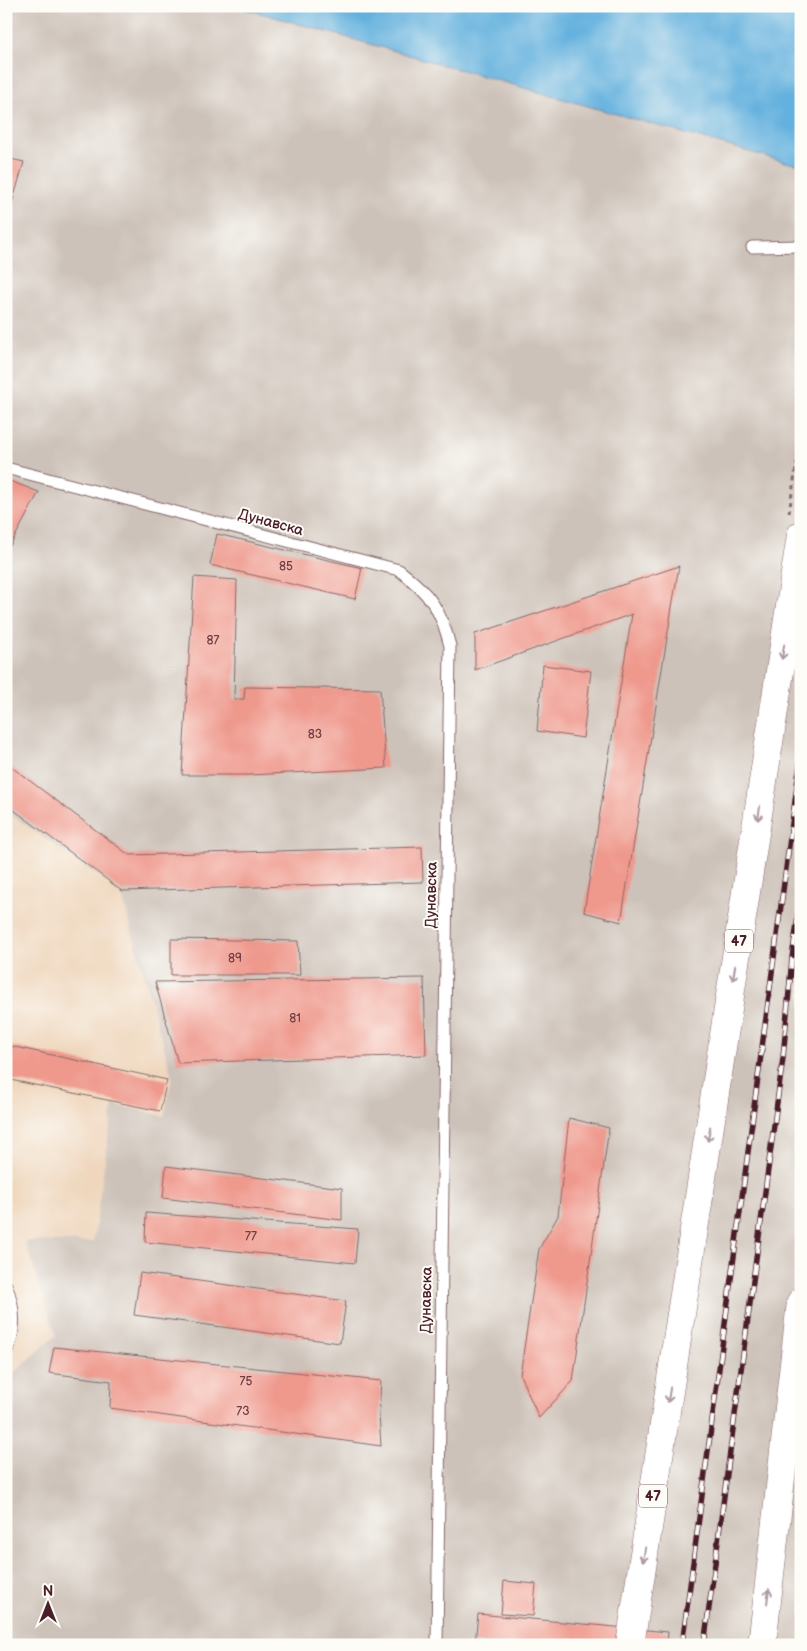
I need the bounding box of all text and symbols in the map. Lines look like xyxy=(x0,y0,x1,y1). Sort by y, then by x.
street label: Дунавска xyxy=(236,505,306,540)
house number: 85 xyxy=(279,559,293,574)
house number: 87 xyxy=(207,633,220,648)
one-way arrow xyxy=(778,644,788,660)
house number: 83 xyxy=(308,727,322,742)
one-way arrow xyxy=(753,804,763,820)
street label: Дунавска xyxy=(421,861,442,929)
road number: 47 xyxy=(725,929,753,952)
house number: 89 xyxy=(228,951,242,966)
one-way arrow xyxy=(729,965,739,981)
house number: 81 xyxy=(289,1011,301,1026)
one-way arrow xyxy=(704,1126,714,1142)
house number: 77 xyxy=(245,1229,257,1244)
street label: Дунавска xyxy=(416,1266,437,1334)
house number: 75 xyxy=(240,1374,253,1389)
one-way arrow xyxy=(663,1386,673,1402)
house number: 73 xyxy=(236,1404,250,1419)
road number: 47 xyxy=(639,1484,667,1508)
one-way arrow xyxy=(638,1547,648,1563)
north arrow xyxy=(22,1578,72,1628)
text: N xyxy=(43,1583,53,1600)
one-way arrow xyxy=(763,1589,773,1605)

